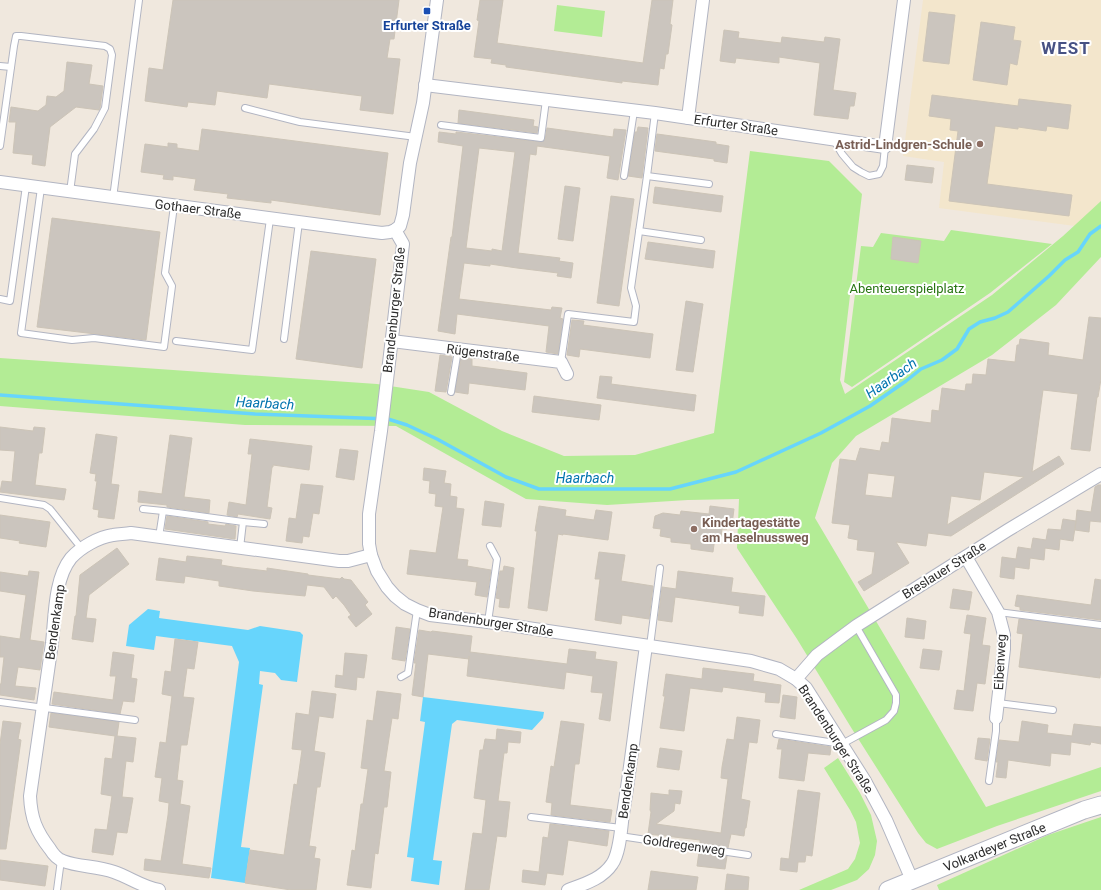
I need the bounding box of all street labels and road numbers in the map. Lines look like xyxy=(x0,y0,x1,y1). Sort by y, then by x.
street label: Erfurter Straße xyxy=(693,112,779,138)
street label: Gothaer Straße xyxy=(154,196,242,222)
street label: Brandenburger Straße xyxy=(380,246,408,374)
street label: Rügenstraße xyxy=(446,341,520,365)
street label: Breslauer Straße xyxy=(899,538,989,602)
street label: Bendenkamp xyxy=(42,583,68,661)
street label: Brandenburger Straße xyxy=(427,605,555,639)
street label: Eibenweg xyxy=(991,634,1009,690)
street label: Brandenburger Straße xyxy=(795,682,877,796)
street label: Bendenkamp xyxy=(615,742,641,820)
street label: Volkardeyer Straße xyxy=(941,819,1048,874)
street label: Goldregenweg xyxy=(642,832,726,858)

